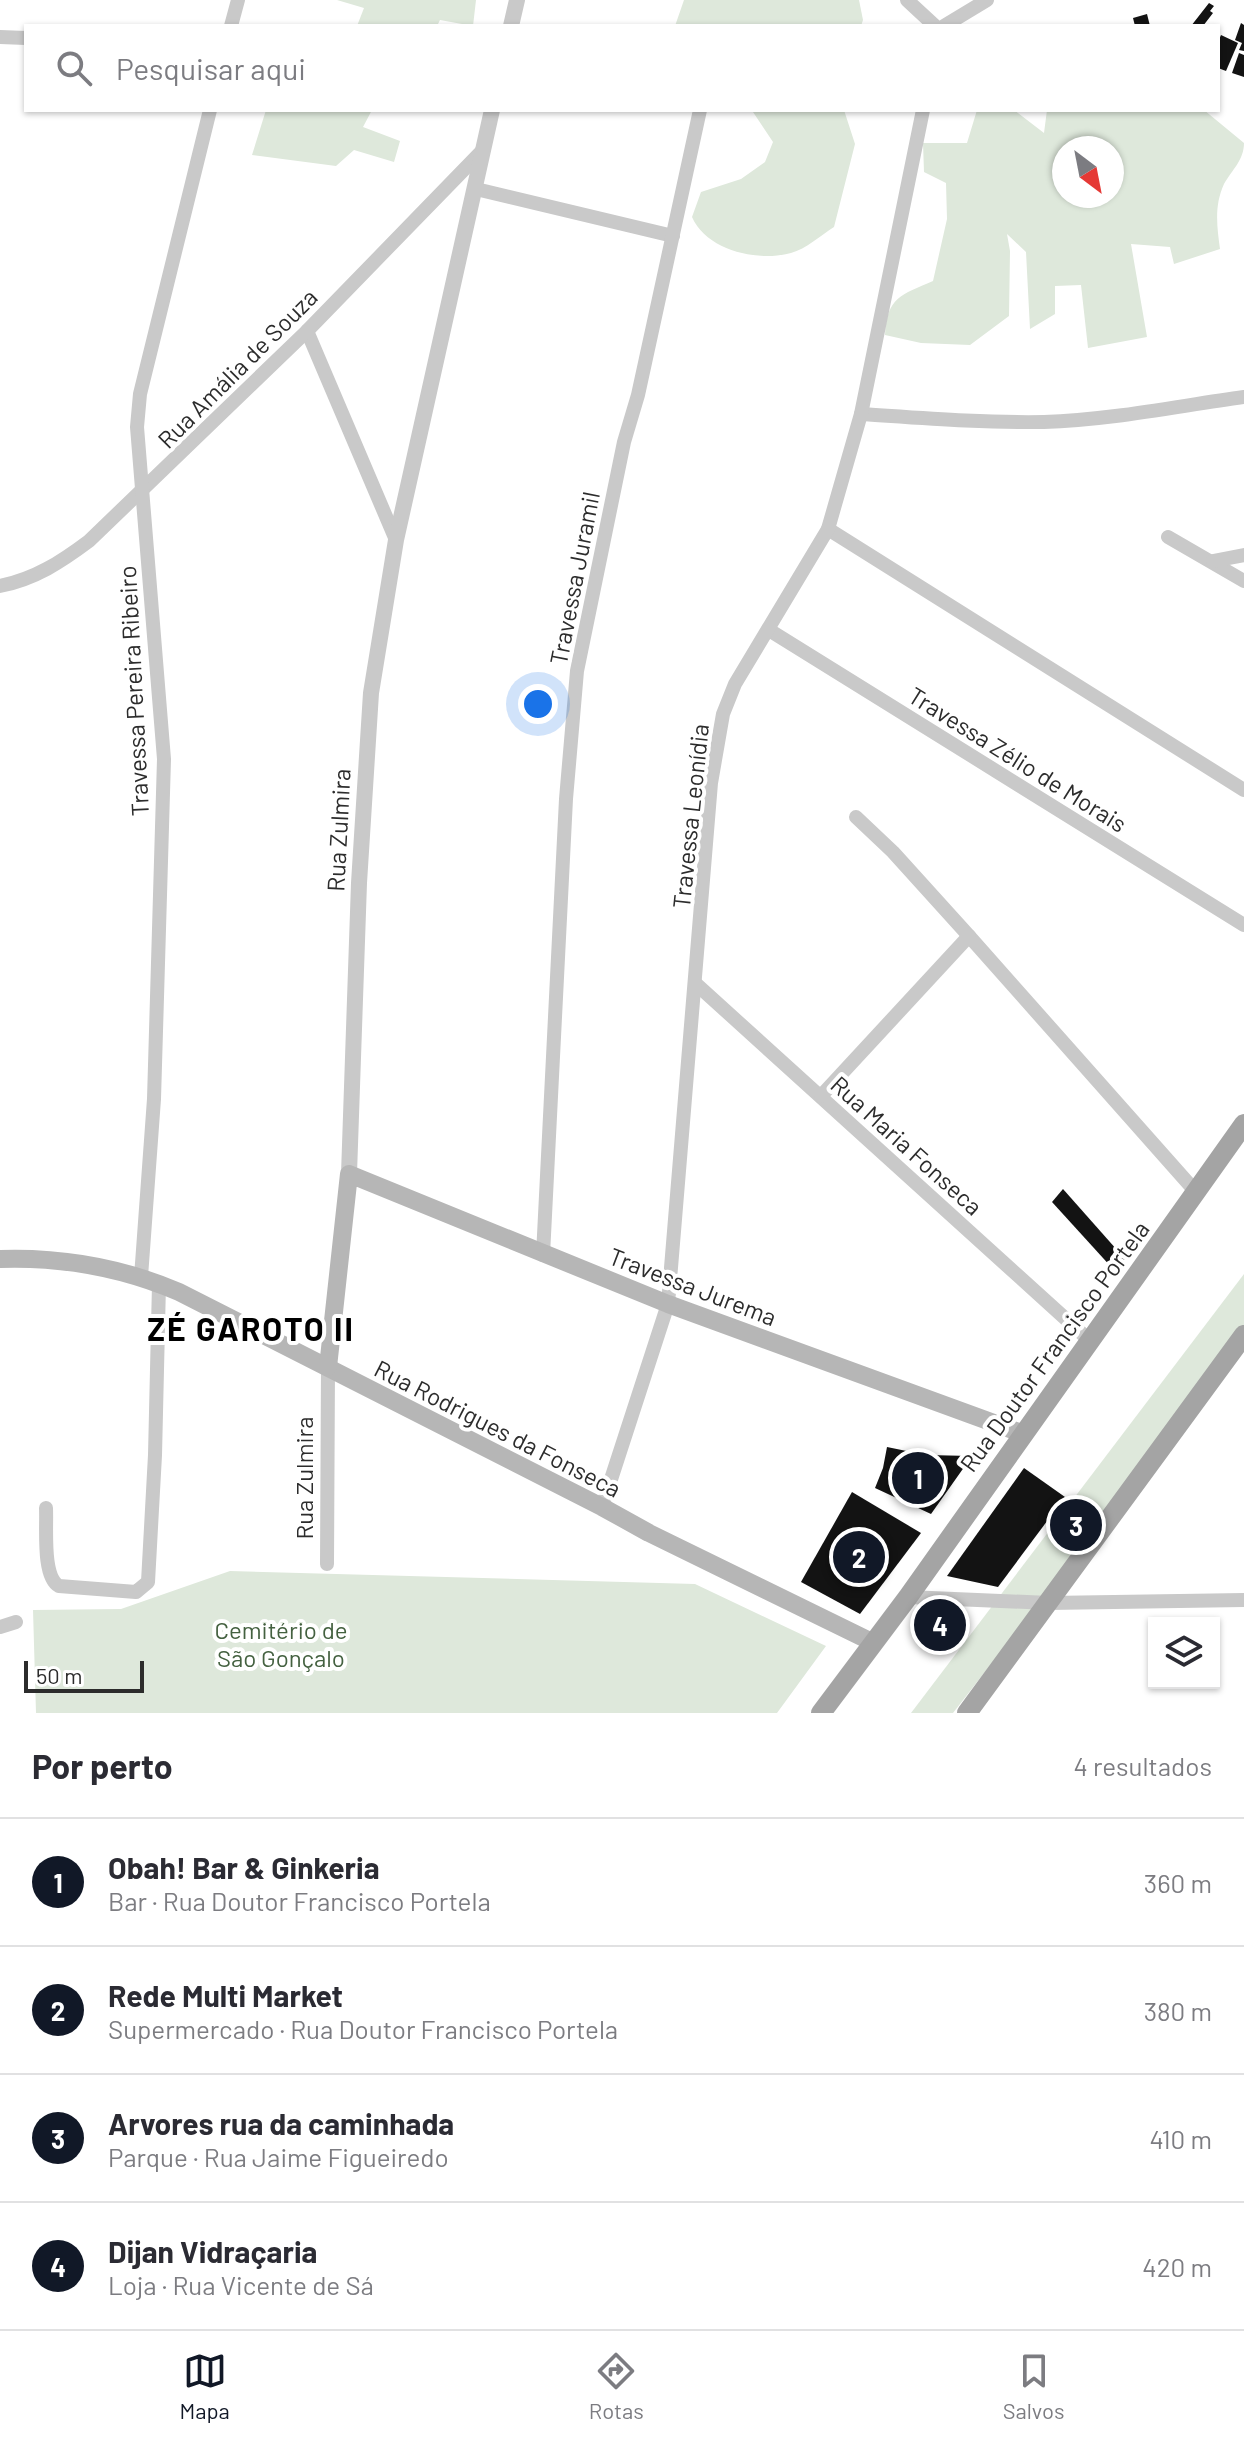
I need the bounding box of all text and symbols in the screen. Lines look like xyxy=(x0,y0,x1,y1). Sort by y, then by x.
search box xyxy=(24,24,1220,112)
icon: search xyxy=(52,46,96,90)
text: Pesquisar aqui xyxy=(116,50,306,86)
north arrow xyxy=(1052,136,1124,208)
street label: Rua Amália de Souza xyxy=(151,282,323,454)
street label: Travessa Juramil xyxy=(543,489,605,667)
street label: Travessa Pereira Ribeiro xyxy=(112,565,154,817)
street label: Travessa Zélio de Morais xyxy=(904,680,1132,838)
your location xyxy=(518,684,558,724)
street label: Travessa Leonídia xyxy=(666,722,714,910)
street label: Rua Zulmira xyxy=(320,768,356,892)
street label: Rua Maria Fonseca xyxy=(825,1069,989,1221)
street label: Rua Doutor Francisco Portela xyxy=(953,1215,1155,1477)
street label: Travessa Jurema xyxy=(605,1241,781,1331)
district label: ZÉ GAROTO II xyxy=(147,1309,355,1347)
street label: Rua Rodrigues da Fonseca xyxy=(370,1353,626,1503)
street label: Rua Zulmira xyxy=(289,1416,318,1540)
pin: 1 xyxy=(892,1448,944,1508)
pin: 3 xyxy=(1050,1495,1102,1555)
pin: 2 xyxy=(833,1527,885,1587)
pin: 4 xyxy=(914,1595,966,1655)
park label: Cemitério de São Gonçalo xyxy=(214,1615,348,1672)
map controls xyxy=(1148,1617,1220,1689)
button: layers xyxy=(1148,1617,1220,1689)
scale bar xyxy=(24,1657,144,1693)
text: 50 m xyxy=(36,1662,82,1688)
text: Por perto xyxy=(32,1745,173,1786)
text: 4 resultados xyxy=(1073,1750,1212,1781)
text: Obah! Bar & Ginkeria xyxy=(108,1849,380,1885)
text: 1 xyxy=(53,1867,63,1898)
text: 360 m xyxy=(1144,1867,1212,1898)
text: Bar · Rua Doutor Francisco Portela xyxy=(108,1885,491,1916)
text: Rede Multi Market xyxy=(108,1977,343,2013)
text: 2 xyxy=(51,1995,65,2026)
text: 380 m xyxy=(1144,1995,1212,2026)
text: Supermercado · Rua Doutor Francisco Portela xyxy=(108,2013,618,2044)
text: Arvores rua da caminhada xyxy=(108,2105,454,2141)
text: 3 xyxy=(51,2123,65,2154)
text: 410 m xyxy=(1150,2123,1212,2154)
text: Parque · Rua Jaime Figueiredo xyxy=(108,2141,449,2172)
text: Dijan Vidraçaria xyxy=(108,2233,317,2269)
text: 4 xyxy=(50,2251,66,2282)
text: 420 m xyxy=(1142,2251,1212,2282)
text: Loja · Rua Vicente de Sá xyxy=(108,2269,374,2300)
tab: Mapa xyxy=(179,2349,230,2423)
tab: Rotas xyxy=(589,2349,644,2423)
tab: Salvos xyxy=(1003,2349,1065,2423)

